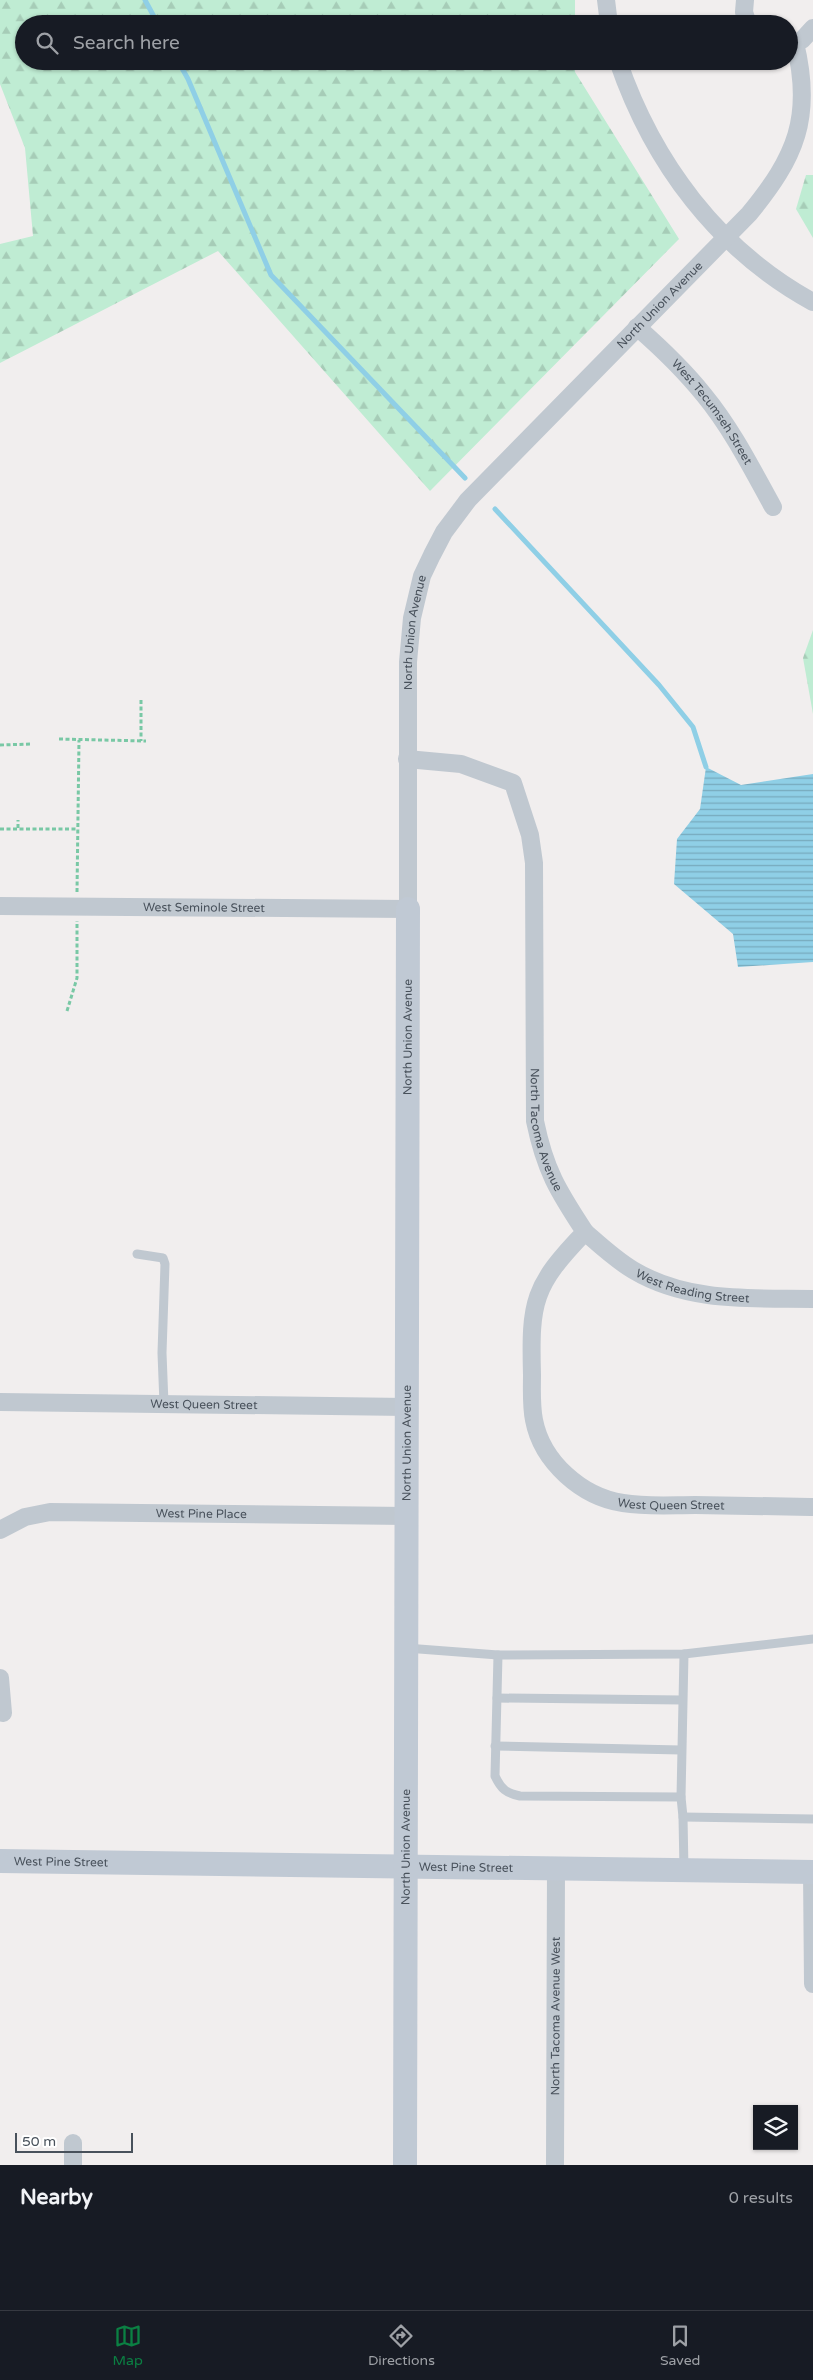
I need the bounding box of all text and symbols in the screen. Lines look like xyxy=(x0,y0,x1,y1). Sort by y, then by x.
search box xyxy=(15,15,798,70)
icon: search xyxy=(33,29,61,57)
text: Search here xyxy=(73,32,180,54)
street label: North Union Avenue xyxy=(614,258,706,351)
street label: West Tecumseh Street xyxy=(669,356,755,467)
street label: North Union Avenue xyxy=(401,573,429,690)
street label: West Seminole Street xyxy=(143,900,265,915)
street label: North Union Avenue xyxy=(401,979,415,1095)
street label: North Tacoma Avenue xyxy=(528,1068,566,1194)
street label: West Reading Street xyxy=(633,1266,750,1305)
street label: North Union Avenue xyxy=(400,1385,414,1501)
street label: West Queen Street xyxy=(150,1397,258,1412)
street label: West Queen Street xyxy=(616,1495,725,1513)
street label: West Pine Place xyxy=(156,1506,247,1521)
street label: North Union Avenue xyxy=(399,1789,413,1905)
street label: West Pine Street xyxy=(14,1854,109,1869)
street label: West Pine Street xyxy=(419,1860,514,1875)
street label: North Tacoma Avenue West xyxy=(548,1936,563,2095)
map controls xyxy=(753,2105,798,2150)
button: layers xyxy=(753,2105,798,2150)
scale bar xyxy=(15,2130,132,2153)
text: 50 m xyxy=(22,2133,56,2150)
text: Nearby xyxy=(20,2185,93,2210)
text: 0 results xyxy=(729,2188,793,2208)
tab: Map xyxy=(113,2322,143,2369)
tab: Directions xyxy=(368,2322,435,2369)
tab: Saved xyxy=(660,2322,700,2369)

